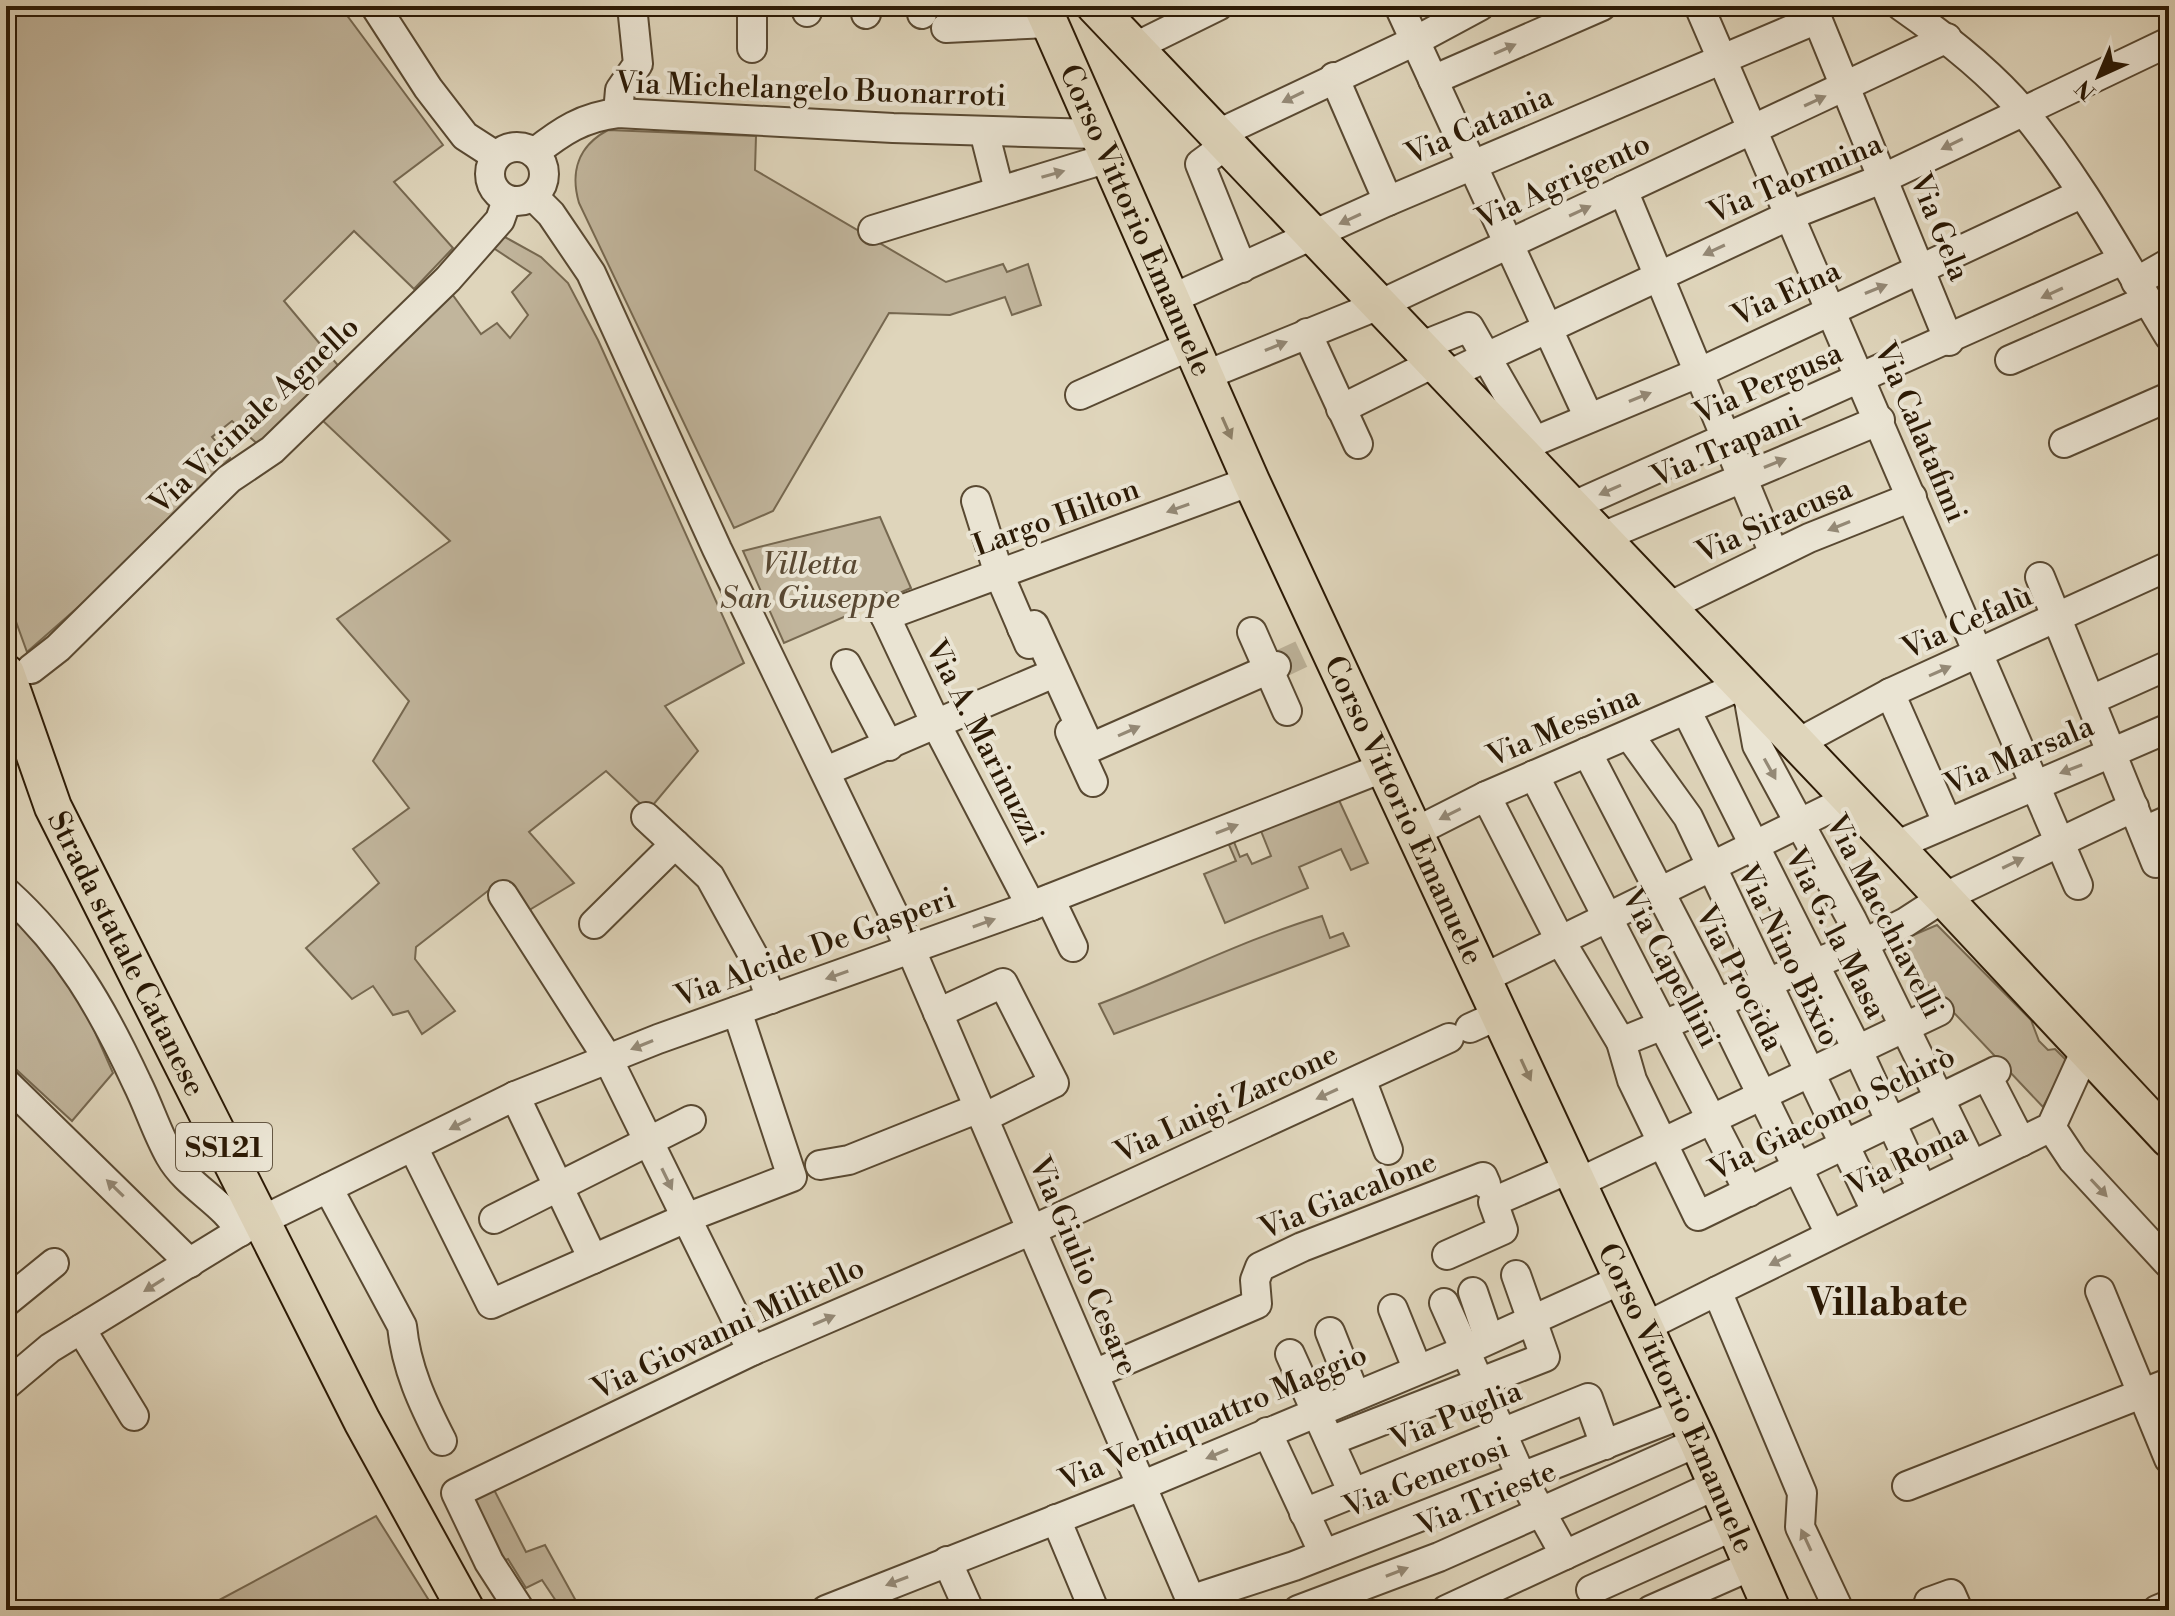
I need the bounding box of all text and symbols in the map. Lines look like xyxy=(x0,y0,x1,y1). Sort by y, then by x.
north arrow xyxy=(2059,36,2139,116)
one-way arrow xyxy=(1493,42,1517,55)
street label: Corso Vittorio Emanuele xyxy=(1050,59,1221,382)
street label: Via Michelangelo Buonarroti xyxy=(614,64,1007,116)
text: N xyxy=(2070,73,2102,105)
street label: Via Catania xyxy=(1399,78,1559,174)
one-way arrow xyxy=(1282,90,1305,104)
one-way arrow xyxy=(1804,94,1827,108)
street label: Via Agrigento xyxy=(1470,125,1656,239)
street label: Via Taormina xyxy=(1702,125,1889,233)
one-way arrow xyxy=(1940,138,1963,151)
one-way arrow xyxy=(1042,167,1066,180)
street label: Via Gela xyxy=(1900,167,1978,287)
one-way arrow xyxy=(1568,204,1591,218)
one-way arrow xyxy=(1338,212,1361,226)
one-way arrow xyxy=(1702,243,1726,257)
street label: Via Etna xyxy=(1725,252,1847,336)
one-way arrow xyxy=(1864,283,1888,296)
one-way arrow xyxy=(2040,286,2063,299)
street label: Via Vicinale Agnello xyxy=(141,309,368,524)
street label: Via Pergusa xyxy=(1687,334,1849,434)
street label: Via Calatafimi xyxy=(1865,336,1975,528)
one-way arrow xyxy=(1264,339,1288,352)
one-way arrow xyxy=(1628,390,1652,403)
street label: Via Trapani xyxy=(1645,399,1807,497)
one-way arrow xyxy=(1220,416,1234,440)
one-way arrow xyxy=(1763,456,1787,469)
street label: Via Siracusa xyxy=(1690,469,1859,573)
street label: Largo Hilton xyxy=(968,470,1145,566)
one-way arrow xyxy=(1598,484,1622,497)
one-way arrow xyxy=(1166,502,1190,515)
one-way arrow xyxy=(1827,520,1851,533)
park label: Villetta San Giuseppe xyxy=(720,546,900,618)
street label: Via Cefalù xyxy=(1895,577,2039,669)
street label: Via A. Marinuzzi xyxy=(916,633,1052,851)
street label: Corso Vittorio Emanuele xyxy=(1315,650,1491,971)
one-way arrow xyxy=(1928,665,1952,678)
street label: Via Messina xyxy=(1481,677,1646,776)
street label: Via Marsala xyxy=(1938,707,2100,805)
one-way arrow xyxy=(1117,724,1141,737)
one-way arrow xyxy=(1763,757,1777,780)
one-way arrow xyxy=(2059,763,2083,776)
street label: Strada statale Catanese xyxy=(38,805,213,1103)
one-way arrow xyxy=(1439,808,1462,821)
street label: Via Macchiavelli xyxy=(1816,808,1952,1024)
one-way arrow xyxy=(1215,822,1239,835)
street label: Via G. la Masa xyxy=(1775,841,1895,1026)
one-way arrow xyxy=(2002,856,2025,870)
street label: Via Nino Bixio xyxy=(1727,858,1848,1052)
street label: Via Alcide De Gasperi xyxy=(669,880,960,1017)
street label: Via Capellini xyxy=(1612,882,1728,1055)
street label: Via Procida xyxy=(1686,898,1792,1058)
one-way arrow xyxy=(973,916,997,929)
one-way arrow xyxy=(825,970,849,982)
street label: Via Luigi Zarcone xyxy=(1108,1036,1344,1173)
street label: Via Giacomo Schirò xyxy=(1702,1038,1962,1190)
one-way arrow xyxy=(630,1039,654,1052)
one-way arrow xyxy=(1519,1058,1533,1082)
one-way arrow xyxy=(1316,1087,1339,1101)
street label: Via Roma xyxy=(1840,1114,1975,1206)
one-way arrow xyxy=(448,1117,471,1130)
road number: SS121 xyxy=(176,1123,272,1171)
street label: Via Giacalone xyxy=(1254,1143,1442,1249)
street label: Via Giulio Cesare xyxy=(1020,1150,1146,1381)
one-way arrow xyxy=(660,1168,674,1191)
one-way arrow xyxy=(106,1179,125,1197)
one-way arrow xyxy=(2090,1179,2108,1198)
street label: Corso Vittorio Emanuele xyxy=(1588,1238,1763,1559)
street label: Via Giovanni Militello xyxy=(585,1249,871,1409)
one-way arrow xyxy=(1768,1253,1791,1266)
one-way arrow xyxy=(143,1277,165,1291)
district label: Villabate xyxy=(1807,1280,1968,1327)
one-way arrow xyxy=(812,1314,836,1327)
street label: Via Ventiquattro Maggio xyxy=(1053,1336,1373,1500)
street label: Via Puglia xyxy=(1384,1372,1528,1460)
street label: Via Generosi xyxy=(1337,1429,1514,1527)
one-way arrow xyxy=(1205,1447,1228,1460)
street label: Via Trieste xyxy=(1410,1452,1562,1546)
one-way arrow xyxy=(1799,1528,1813,1551)
one-way arrow xyxy=(1385,1566,1409,1578)
one-way arrow xyxy=(885,1575,909,1588)

